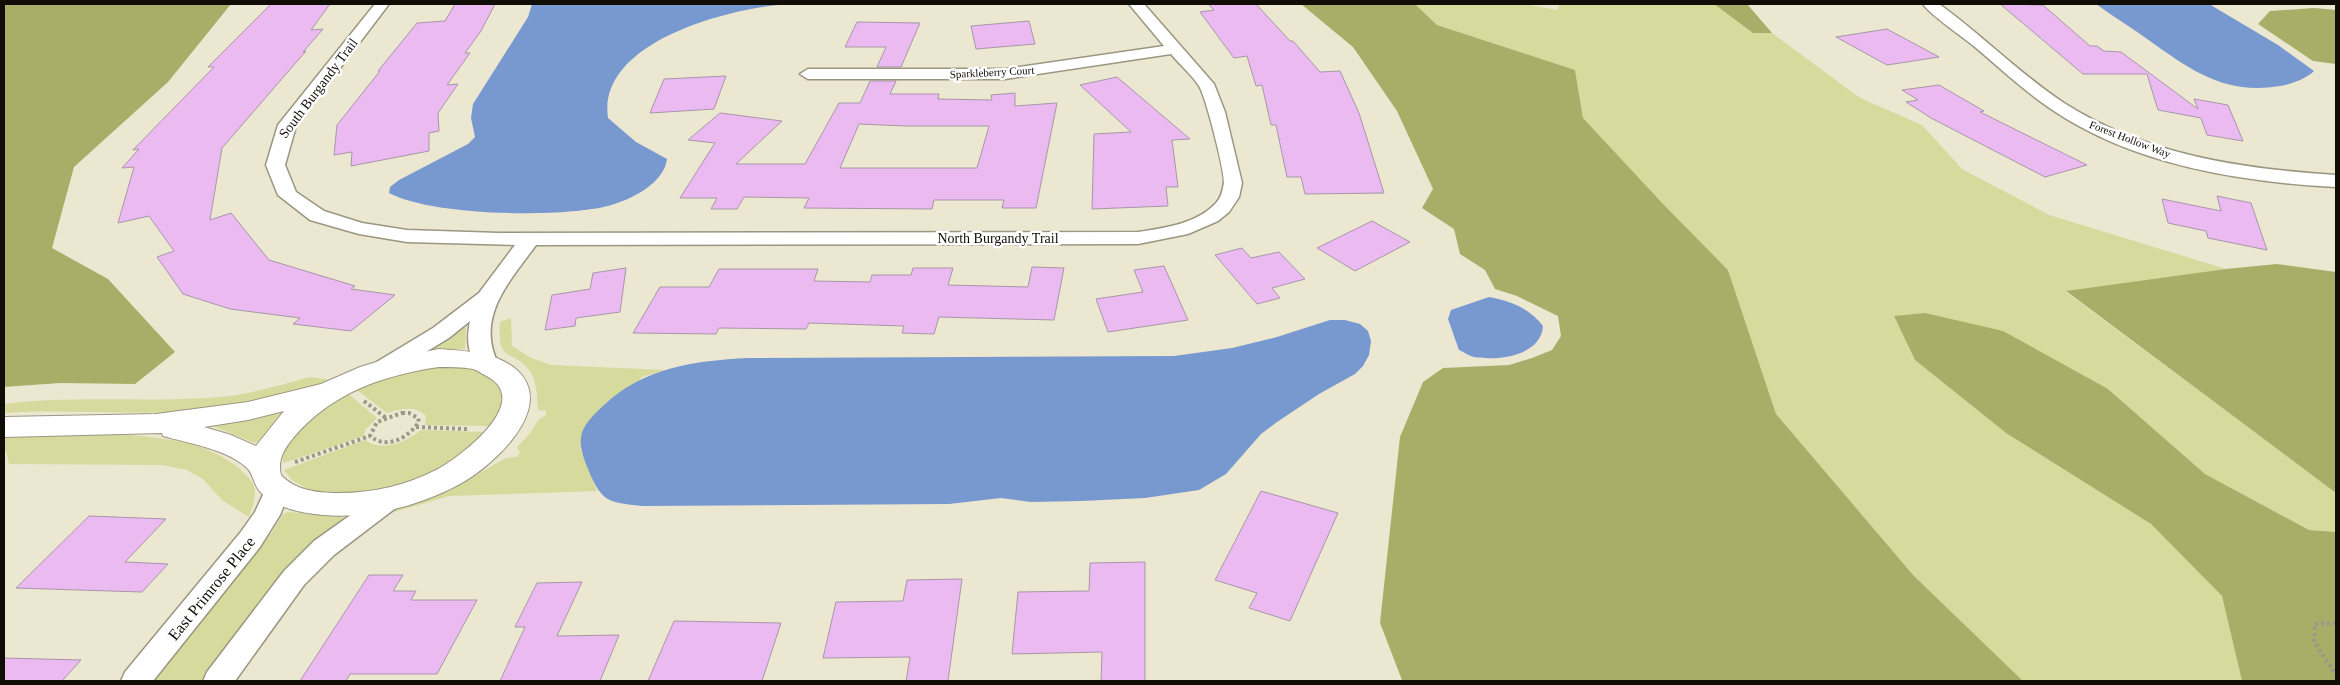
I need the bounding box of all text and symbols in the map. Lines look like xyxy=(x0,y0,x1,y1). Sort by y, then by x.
street label: South Burgandy Trail xyxy=(276,35,361,141)
street label: Sparkleberry Court xyxy=(949,64,1035,80)
street label: Forest Hollow Way xyxy=(2088,118,2173,160)
street label: North Burgandy Trail xyxy=(937,231,1059,246)
street label: East Primrose Place xyxy=(165,533,258,643)

